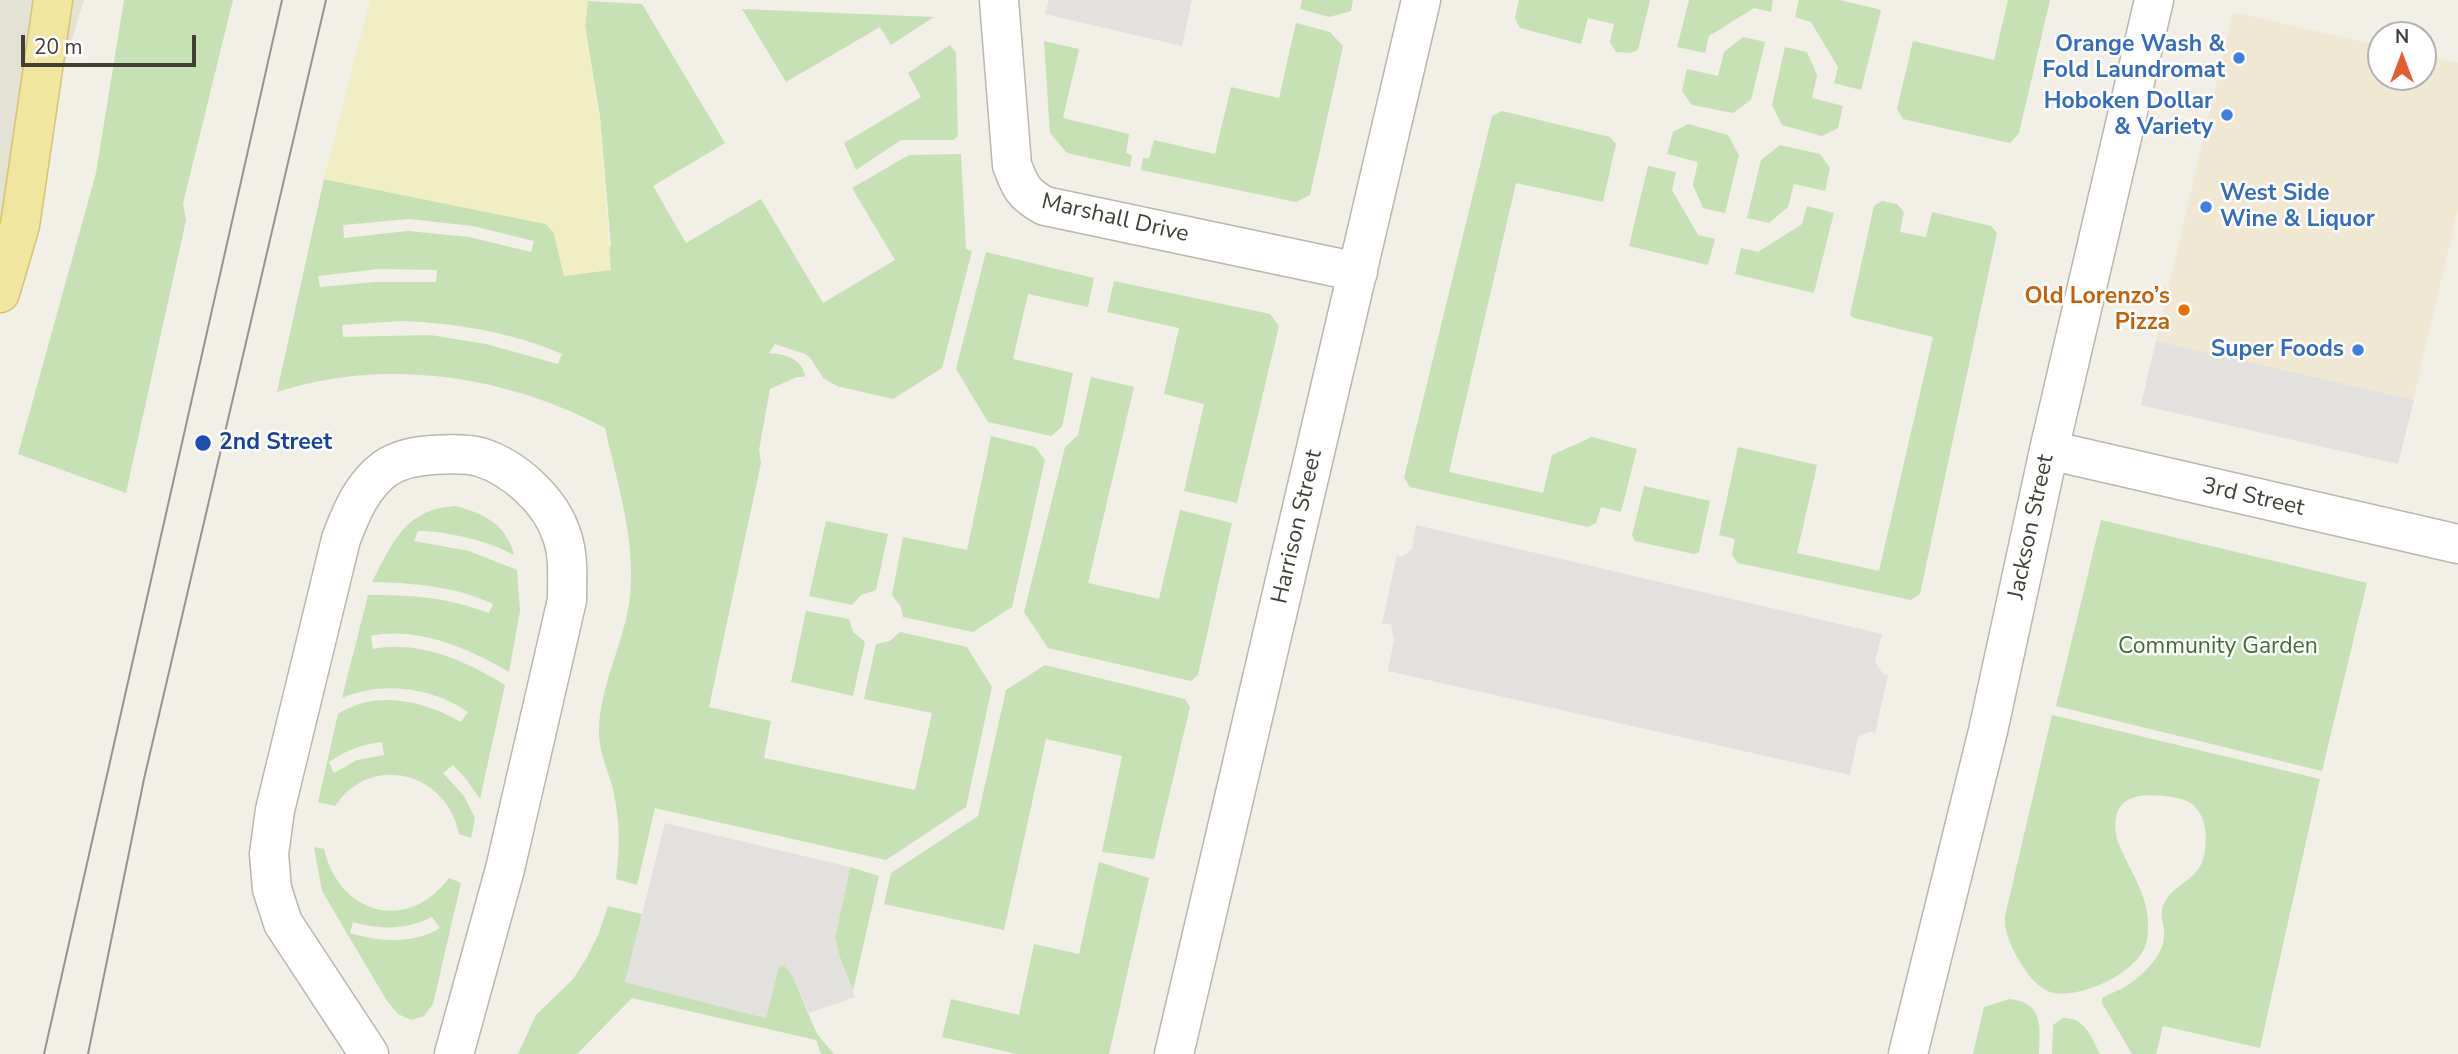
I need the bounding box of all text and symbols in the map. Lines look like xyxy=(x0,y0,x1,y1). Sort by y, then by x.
scale bar xyxy=(24,21,200,65)
north arrow xyxy=(2367,21,2437,91)
text: N xyxy=(2395,24,2409,50)
place label: Orange Wash & Fold Laundromat xyxy=(2042,31,2225,85)
text: 20 m xyxy=(34,33,83,61)
marker: Orange Wash & Fold Laundromat xyxy=(2231,50,2247,66)
place label: Hoboken Dollar & Variety xyxy=(2044,88,2213,142)
marker: Hoboken Dollar & Variety xyxy=(2219,107,2235,123)
place label: West Side Wine & Liquor xyxy=(2220,180,2375,234)
street label: Marshall Drive xyxy=(1039,189,1191,249)
marker: West Side Wine & Liquor xyxy=(2198,199,2214,215)
place label: Old Lorenzo’s Pizza xyxy=(2025,283,2170,337)
marker: Old Lorenzo’s Pizza xyxy=(2176,302,2192,318)
place label: Super Foods xyxy=(2211,336,2344,364)
marker: Super Foods xyxy=(2350,342,2366,358)
place label: 2nd Street xyxy=(219,429,332,457)
marker: 2nd Street xyxy=(193,433,213,453)
street label: Harrison Street xyxy=(1267,447,1329,607)
street label: Jackson Street xyxy=(2003,452,2061,602)
street label: 3rd Street xyxy=(2199,473,2307,523)
park label: Community Garden xyxy=(2118,633,2318,661)

